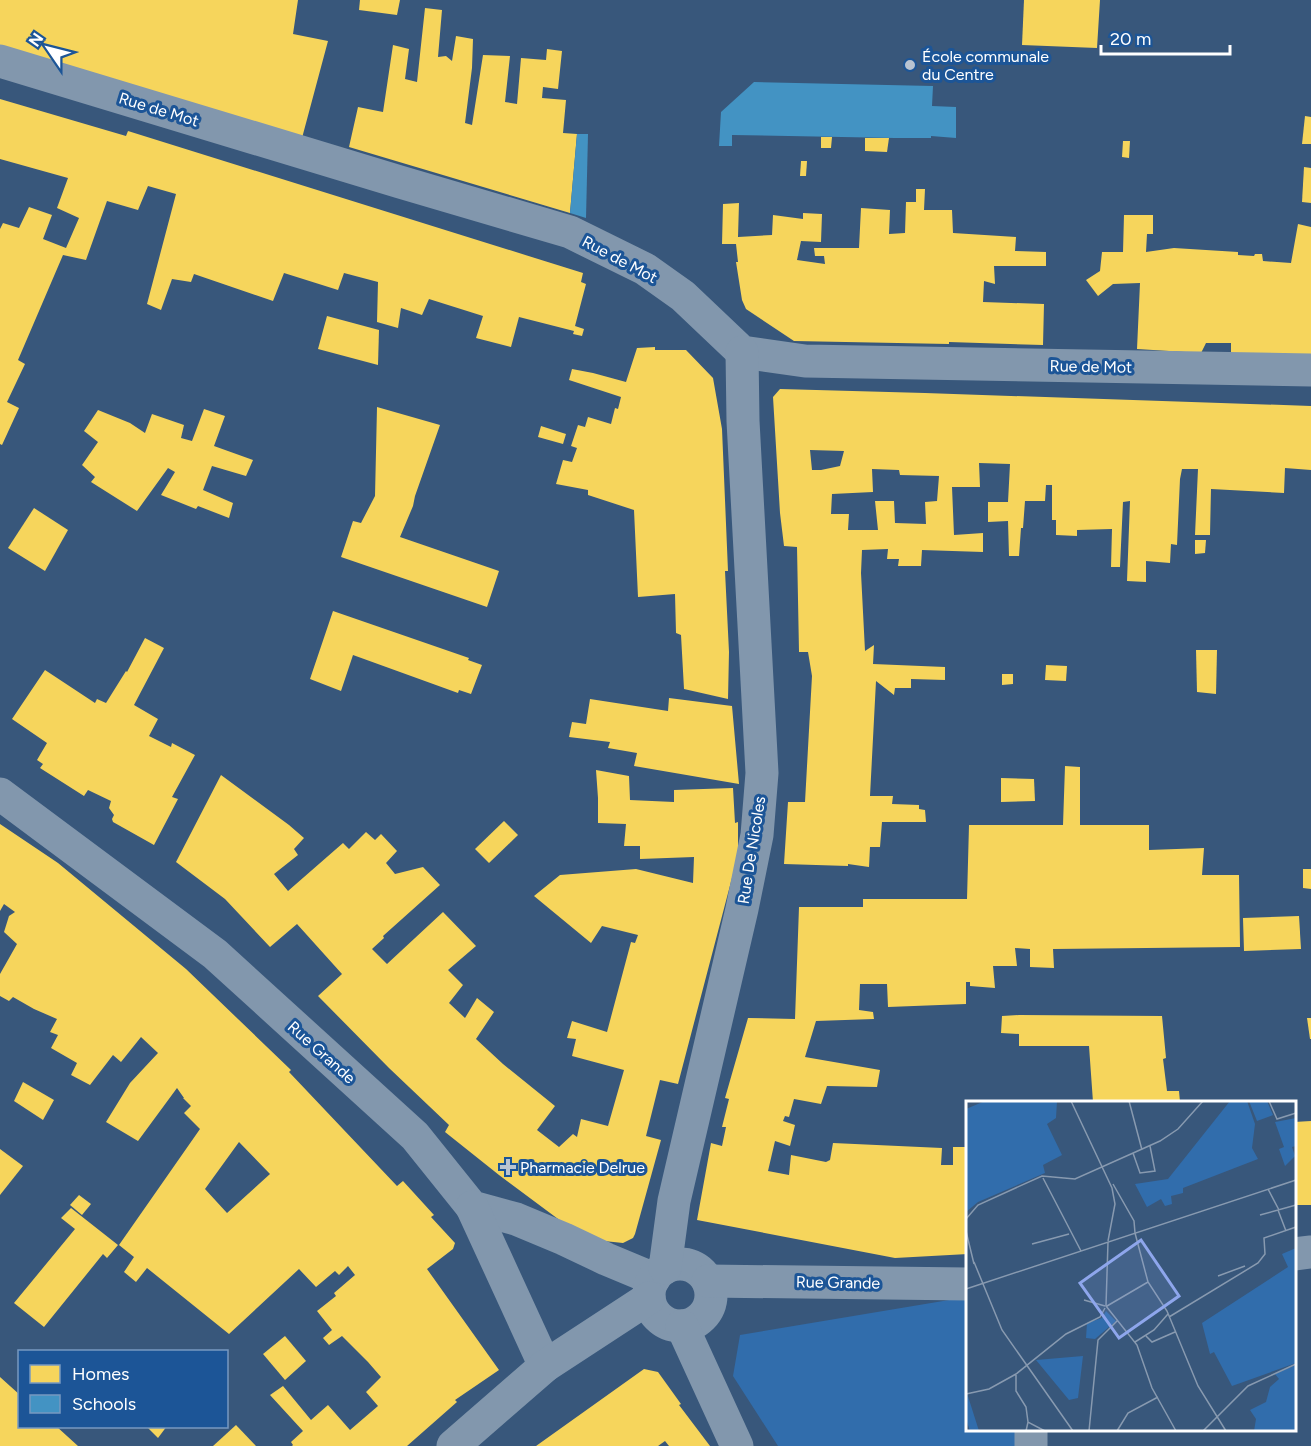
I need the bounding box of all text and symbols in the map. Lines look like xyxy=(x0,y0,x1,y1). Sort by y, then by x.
north arrow xyxy=(18,18,78,78)
scale bar xyxy=(1101,18,1230,56)
text: 20 m xyxy=(1110,28,1151,50)
text: N xyxy=(25,29,47,50)
place label: École communale du Centre xyxy=(922,47,1049,84)
marker: École communale du Centre xyxy=(903,58,917,72)
street label: Rue de Mot xyxy=(117,88,201,131)
street label: Rue de Mot xyxy=(579,232,661,287)
street label: Rue de Mot xyxy=(1050,356,1132,377)
street label: Rue De Nicoles xyxy=(734,795,769,905)
street label: Rue Grande xyxy=(284,1017,360,1088)
inset map xyxy=(966,1101,1296,1431)
place label: Pharmacie Delrue xyxy=(520,1158,645,1177)
marker: Pharmacie Delrue xyxy=(501,1160,515,1174)
street label: Rue Grande xyxy=(796,1272,881,1293)
legend xyxy=(18,1350,228,1428)
text: Homes xyxy=(72,1363,130,1385)
text: Schools xyxy=(72,1393,136,1415)

